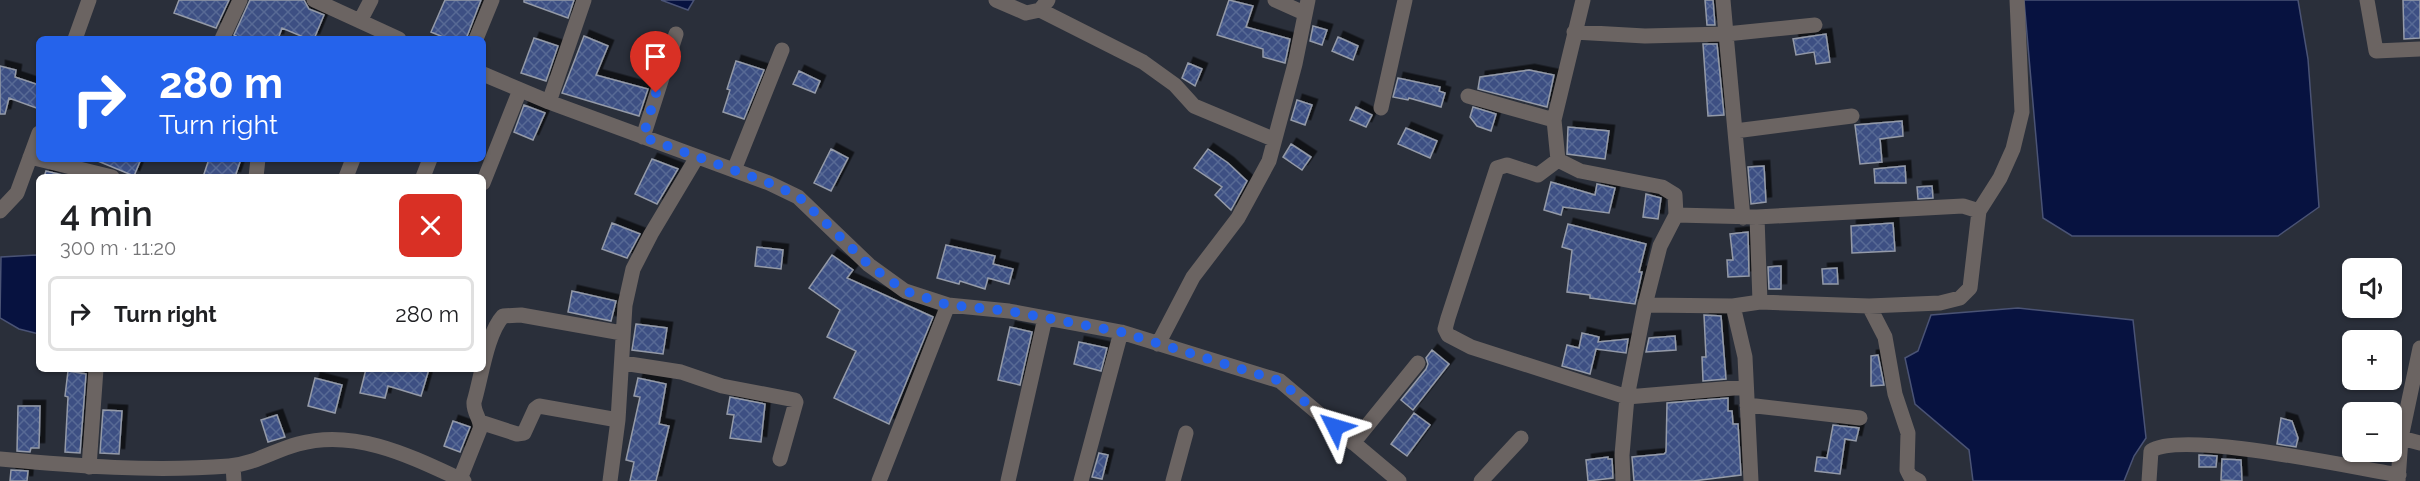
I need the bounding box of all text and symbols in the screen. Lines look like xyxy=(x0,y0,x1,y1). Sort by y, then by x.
pin xyxy=(630,31,681,93)
icon: arrive xyxy=(639,40,672,73)
text: 280 m xyxy=(159,59,283,108)
icon: right xyxy=(60,60,138,138)
text: Turn right xyxy=(159,109,278,140)
text: 4 min xyxy=(60,192,153,234)
button: close xyxy=(399,194,462,257)
text: 300 m · 11:20 xyxy=(60,236,176,260)
map controls xyxy=(2342,258,2402,462)
button: sound xyxy=(2342,258,2402,318)
icon: right xyxy=(63,297,96,330)
text: Turn right xyxy=(114,301,217,327)
text: 280 m xyxy=(395,301,459,327)
button: + xyxy=(2342,330,2402,390)
position arrow xyxy=(1303,395,1367,459)
button: − xyxy=(2342,402,2402,462)

